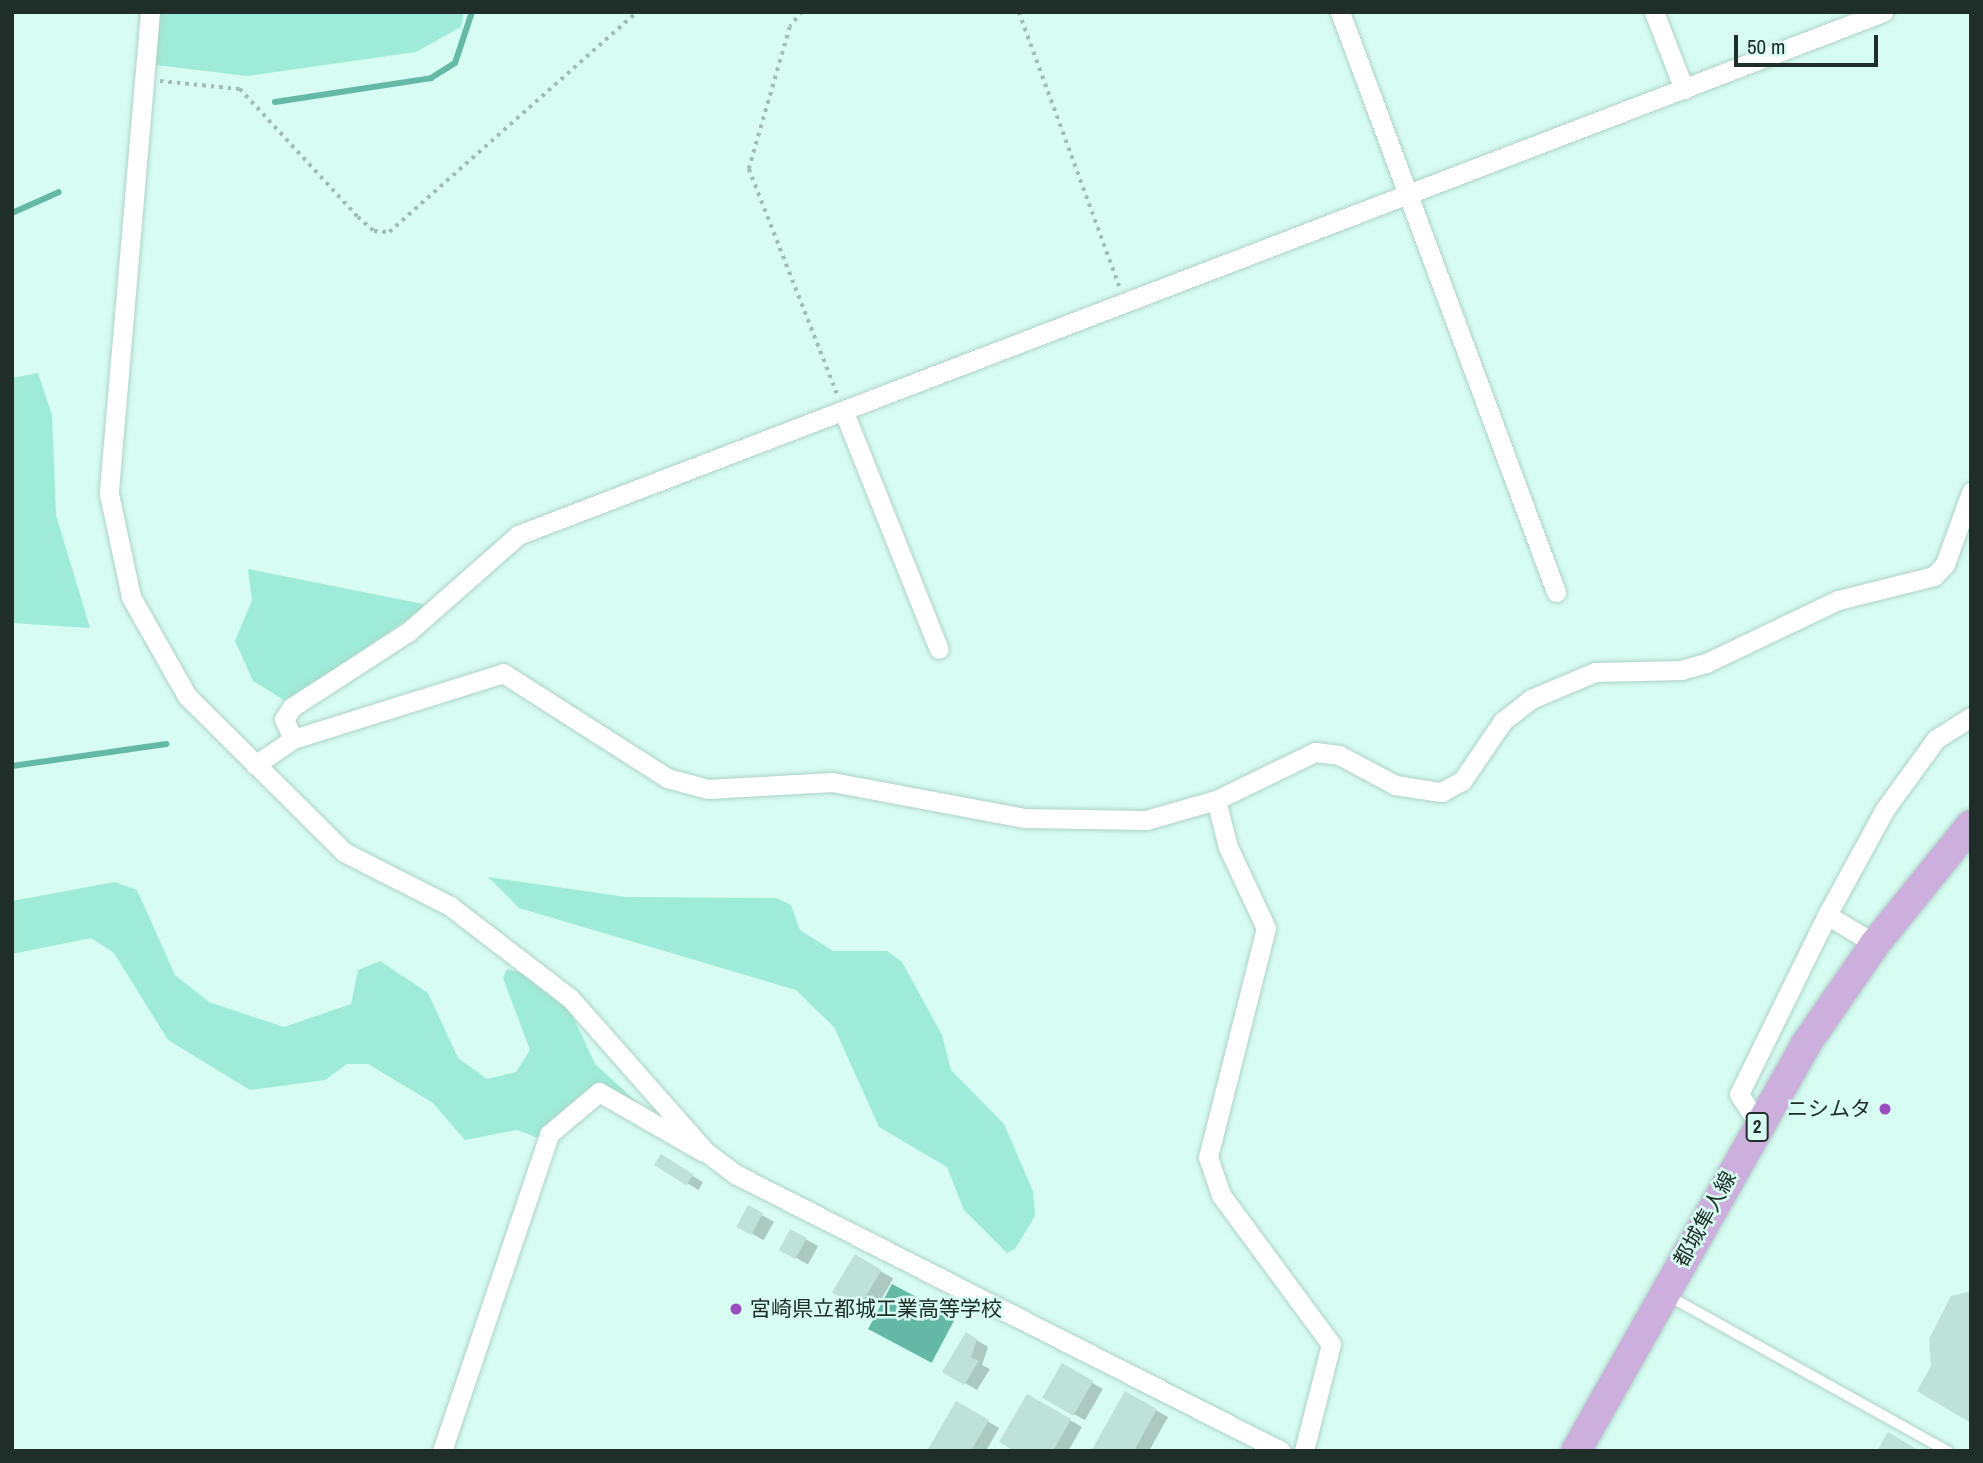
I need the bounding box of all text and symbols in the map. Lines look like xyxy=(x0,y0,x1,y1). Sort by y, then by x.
scale bar xyxy=(1738,21,1882,65)
text: 50 m xyxy=(1747,32,1785,61)
place label: ニシムタ xyxy=(1787,1096,1871,1122)
marker: ニシムタ xyxy=(1877,1101,1893,1117)
road number: 2 xyxy=(1745,1112,1769,1142)
street label: 都城隼人線 xyxy=(1669,1167,1741,1271)
place label: 宮崎県立都城工業高等学校 xyxy=(750,1296,1002,1322)
marker: 宮崎県立都城工業高等学校 xyxy=(728,1301,744,1317)

